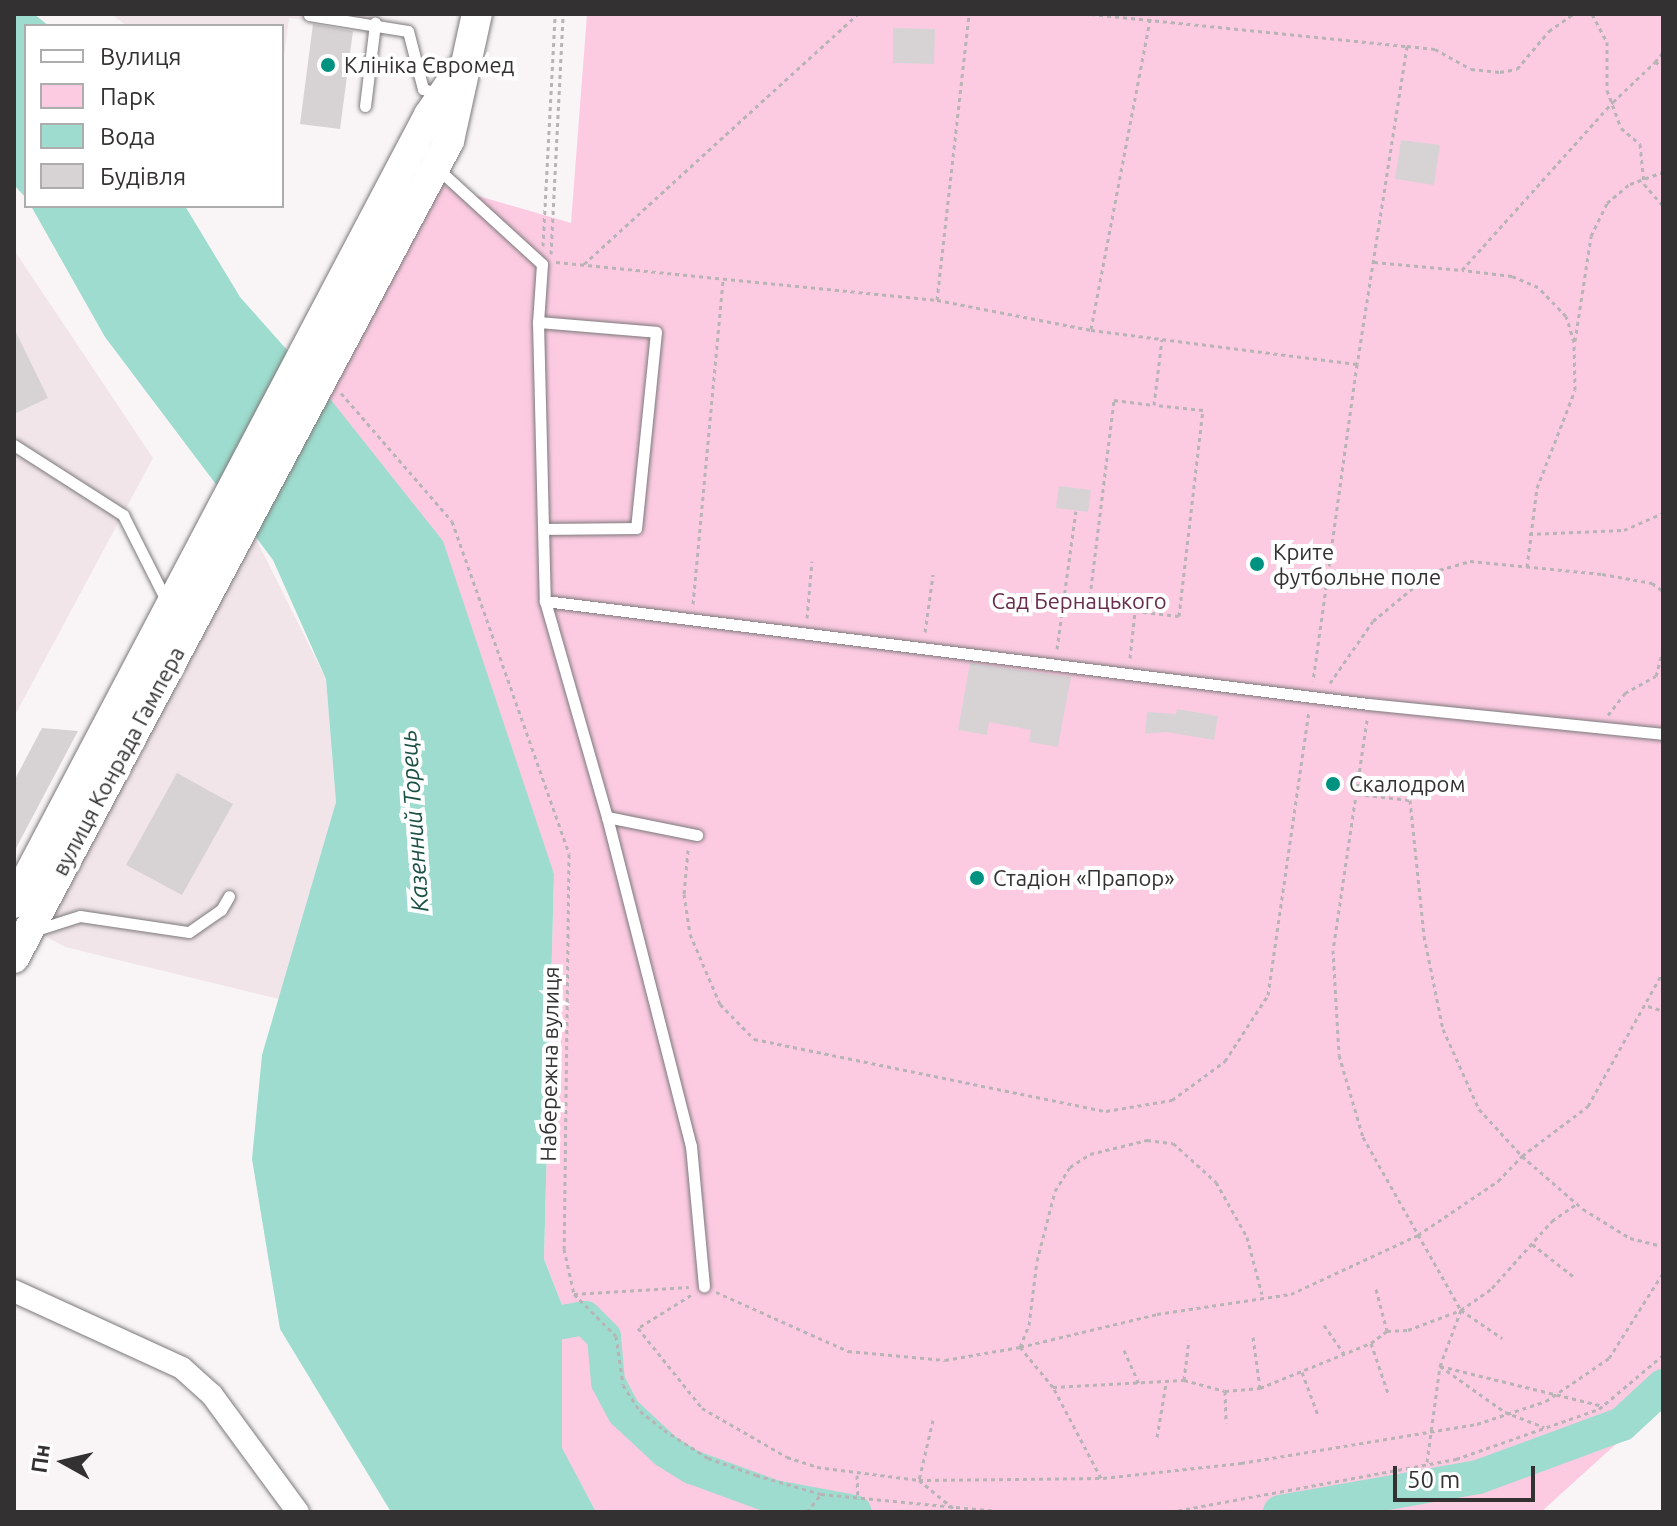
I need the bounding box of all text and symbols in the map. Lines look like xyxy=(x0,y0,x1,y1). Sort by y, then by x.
legend xyxy=(24,24,284,208)
text: Вулиця xyxy=(100,43,182,70)
place label: Клініка Євромед xyxy=(344,52,514,78)
marker: Клініка Євромед xyxy=(319,56,337,74)
text: Парк xyxy=(100,83,155,110)
text: Вода xyxy=(100,123,156,150)
text: Будівля xyxy=(100,163,186,190)
place label: Крите футбольне поле xyxy=(1273,538,1441,590)
marker: Крите футбольне поле xyxy=(1248,555,1266,573)
park label: Сад Бернацького xyxy=(991,588,1167,614)
street label: вулиця Конрада Гампера xyxy=(46,642,190,880)
water label: Казенний Торець xyxy=(393,729,435,913)
place label: Скалодром xyxy=(1349,771,1465,797)
marker: Скалодром xyxy=(1324,775,1342,793)
place label: Стадіон «Прапор» xyxy=(993,865,1174,891)
marker: Стадіон «Прапор» xyxy=(968,869,986,887)
street label: Набережна вулиця xyxy=(534,966,564,1162)
north arrow xyxy=(24,1422,104,1502)
text: Пн xyxy=(25,1443,54,1475)
scale bar xyxy=(1397,1450,1539,1500)
text: 50 m xyxy=(1407,1466,1460,1493)

